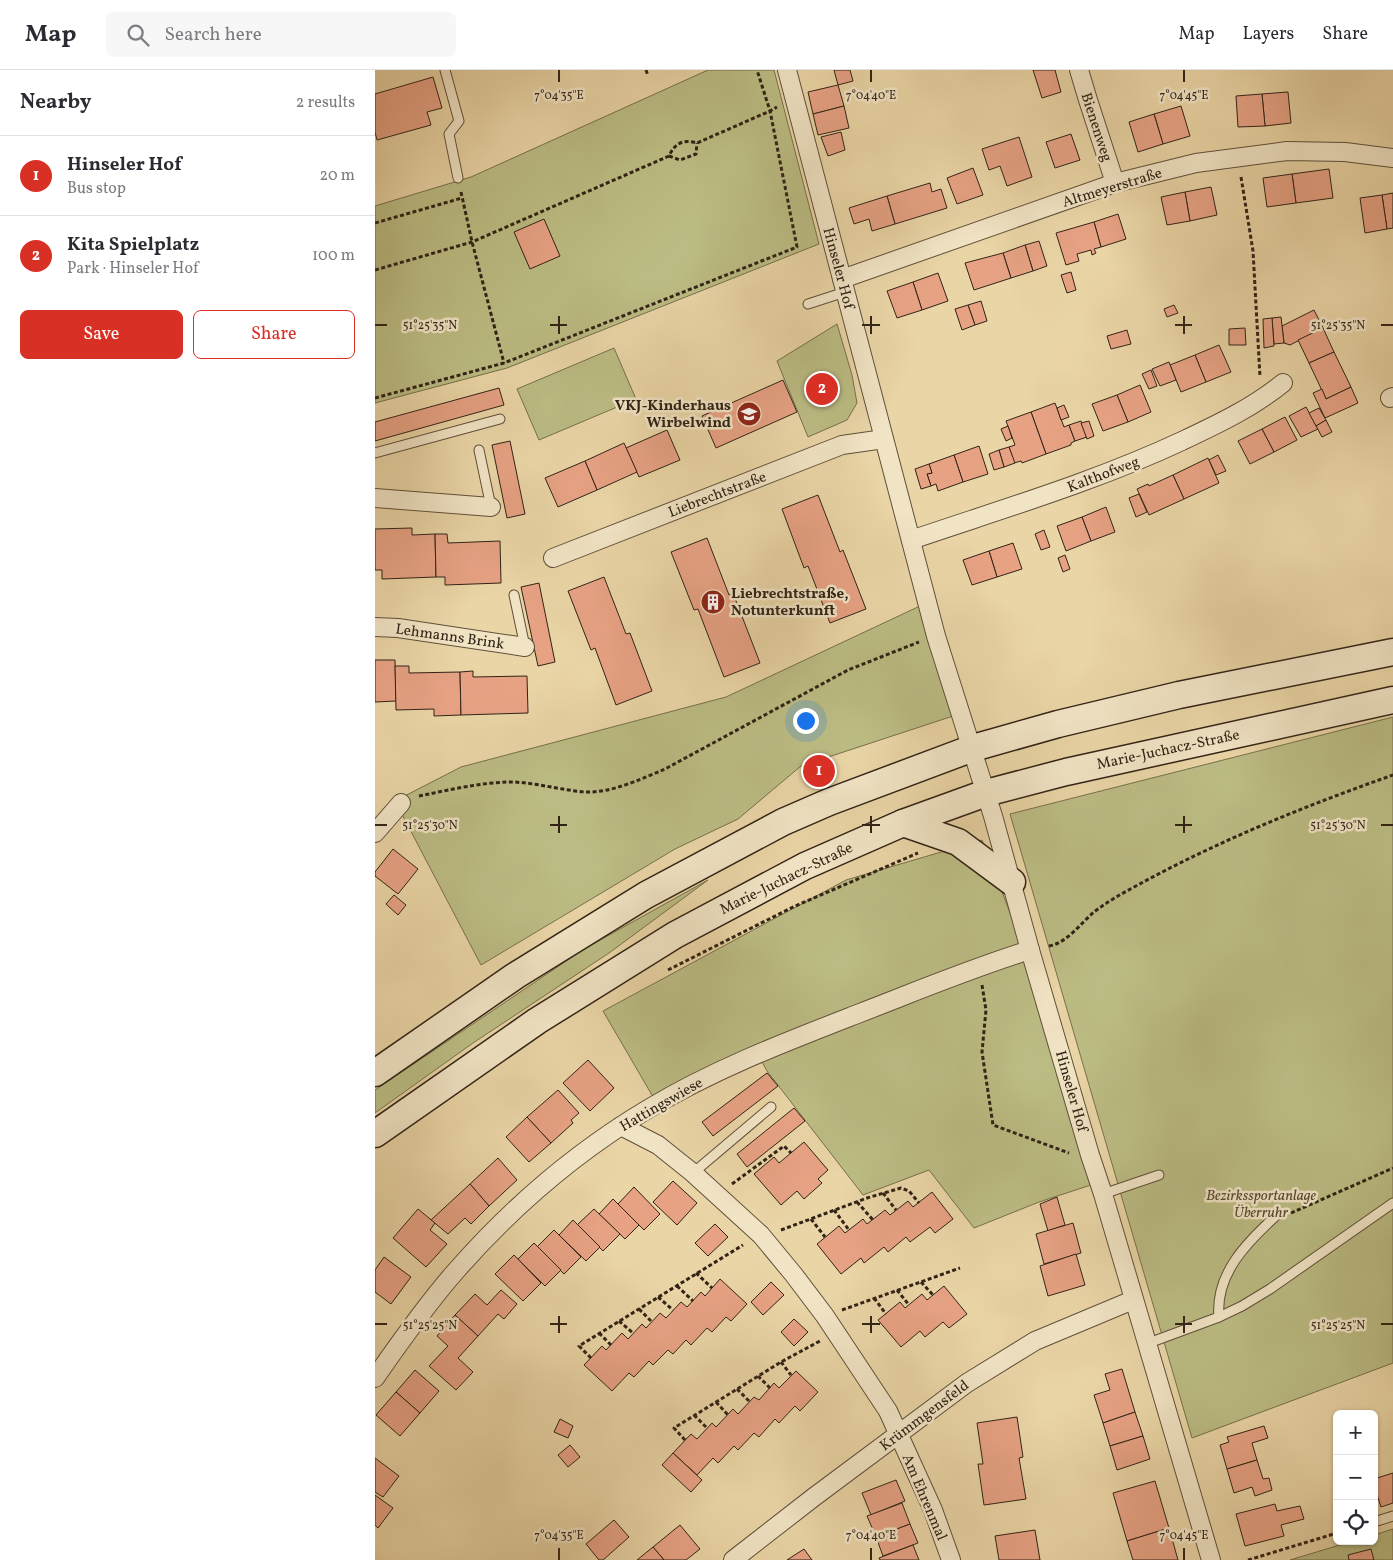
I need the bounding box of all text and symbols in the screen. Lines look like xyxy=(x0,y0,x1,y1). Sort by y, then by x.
search box xyxy=(106,12,456,57)
text: Map xyxy=(25,18,76,52)
icon: search xyxy=(124,21,152,49)
text: Search here xyxy=(164,22,262,48)
text: Map xyxy=(1178,22,1214,47)
text: Layers xyxy=(1242,22,1294,47)
text: Share xyxy=(1322,22,1368,47)
text: Nearby xyxy=(20,88,91,117)
text: 7°04'35"E xyxy=(534,88,584,104)
text: 7°04'40"E xyxy=(846,88,896,104)
text: 7°04'45"E xyxy=(1159,88,1209,104)
street label: Bienenweg xyxy=(1075,90,1117,165)
text: 2 results xyxy=(296,92,355,114)
text: Hinseler Hof xyxy=(67,152,182,178)
street label: Altmeyerstraße xyxy=(1060,163,1165,214)
text: 1 xyxy=(33,165,39,187)
text: 20 m xyxy=(320,165,355,187)
text: Bus stop xyxy=(67,178,126,200)
street label: Hinseler Hof xyxy=(817,225,859,313)
text: Kita Spielplatz xyxy=(67,232,199,258)
text: 2 xyxy=(32,245,40,267)
text: 100 m xyxy=(312,245,355,267)
text: Park · Hinseler Hof xyxy=(67,258,198,280)
button: Save xyxy=(20,310,183,359)
button: Share xyxy=(193,310,355,359)
text: 51°25'35"N xyxy=(403,318,457,334)
text: 51°25'35"N xyxy=(1311,318,1365,334)
pin: 2 xyxy=(806,370,838,408)
place label: VKJ-Kinderhaus Wirbelwind xyxy=(615,396,731,434)
school or university icon: VKJ-Kinderhaus Wirbelwind xyxy=(736,401,762,427)
street label: Kalthofweg xyxy=(1064,452,1143,499)
street label: Liebrechtstraße xyxy=(665,467,770,524)
place label: Liebrechtstraße, Notunterkunft xyxy=(731,584,849,622)
building icon: Liebrechtstraße, Notunterkunft xyxy=(700,589,726,615)
street label: Lehmanns Brink xyxy=(394,619,506,656)
your location xyxy=(793,708,819,734)
street label: Marie-Juchacz-Straße xyxy=(1095,725,1242,776)
pin: 1 xyxy=(803,752,835,790)
text: 51°25'30"N xyxy=(402,818,458,834)
text: 51°25'30"N xyxy=(1310,818,1366,834)
street label: Marie-Juchacz-Straße xyxy=(717,838,857,921)
street label: Hinseler Hof xyxy=(1049,1048,1093,1136)
street label: Hattingswiese xyxy=(616,1073,707,1138)
park label: Bezirkssportanlage Überruhr xyxy=(1206,1186,1316,1224)
text: 51°25'25"N xyxy=(403,1318,457,1334)
text: 51°25'25"N xyxy=(1311,1318,1365,1334)
street label: Krümmgensfeld xyxy=(876,1376,974,1457)
map controls xyxy=(1333,1410,1378,1545)
button: + xyxy=(1333,1410,1378,1455)
street label: Am Ehrenmal xyxy=(896,1451,951,1544)
button: − xyxy=(1333,1455,1378,1500)
button: locate xyxy=(1333,1500,1378,1545)
text: 7°04'35"E xyxy=(534,1528,584,1544)
text: 7°04'40"E xyxy=(846,1528,896,1544)
text: 7°04'45"E xyxy=(1159,1528,1209,1544)

